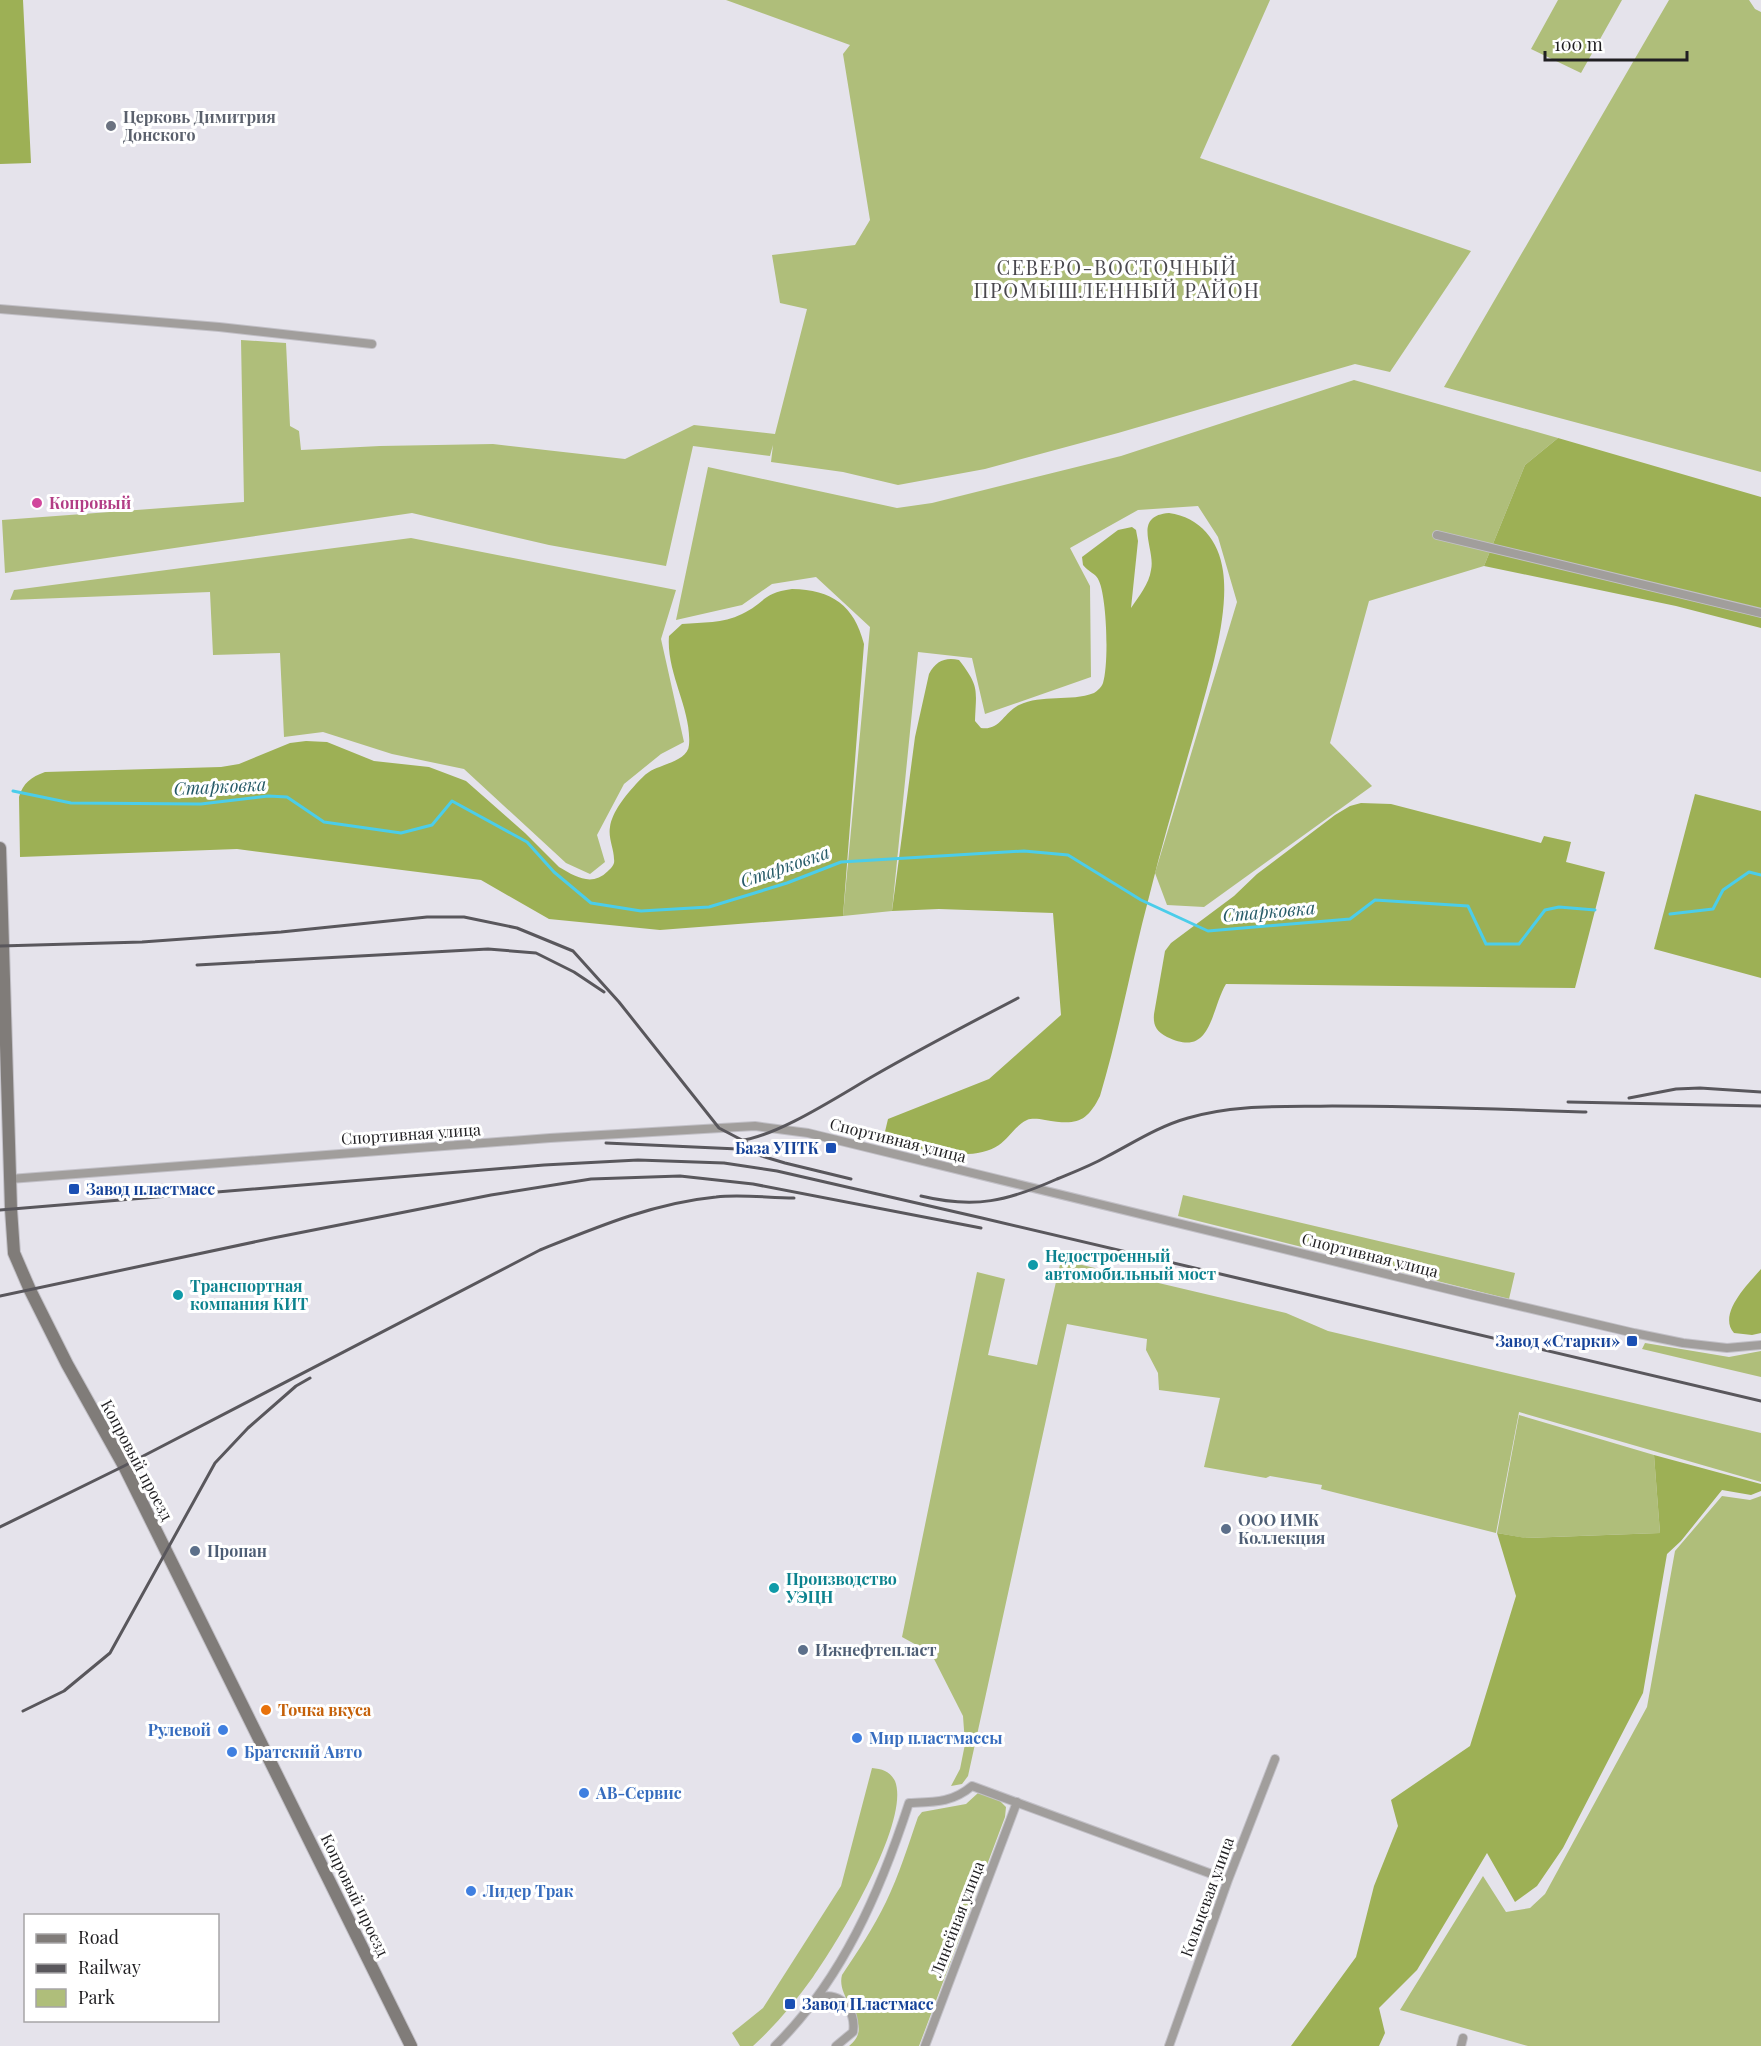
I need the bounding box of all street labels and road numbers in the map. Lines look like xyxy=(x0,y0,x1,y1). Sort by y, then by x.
street label: Спортивная улица xyxy=(828,1112,969,1167)
street label: Спортивная улица xyxy=(340,1118,482,1149)
street label: Спортивная улица xyxy=(1300,1227,1441,1282)
street label: Копровый проезд xyxy=(97,1396,178,1524)
street label: Копровый проезд xyxy=(317,1830,395,1960)
street label: Кольцевая улица xyxy=(1175,1834,1238,1960)
street label: Линейная улица xyxy=(924,1858,988,1981)

